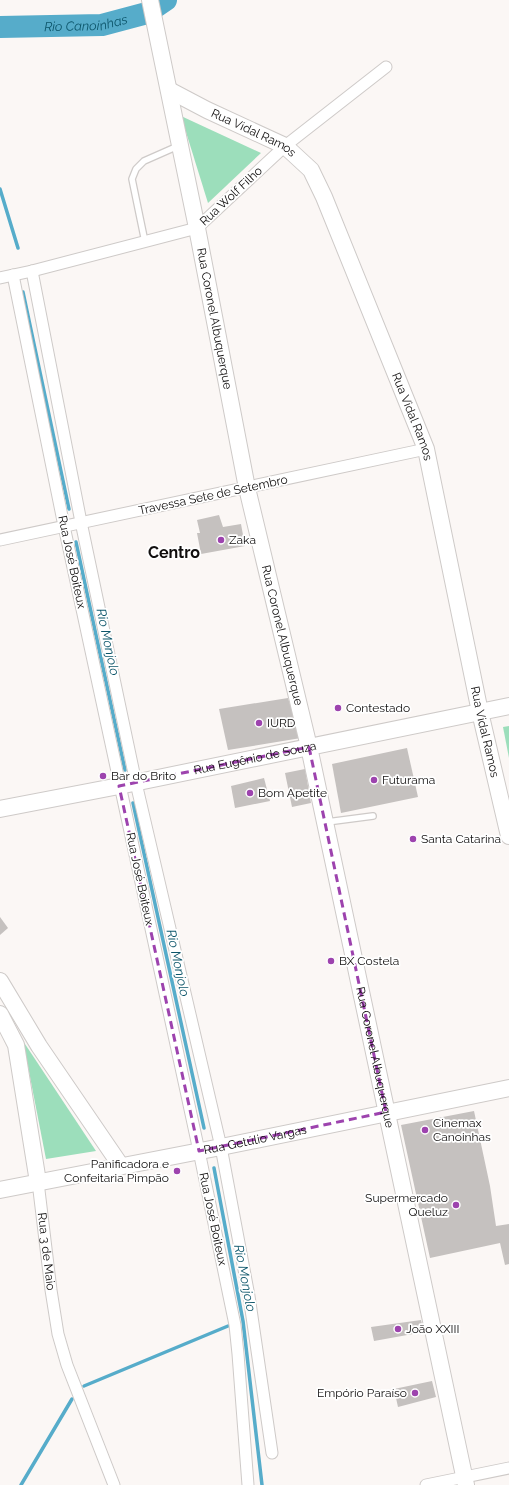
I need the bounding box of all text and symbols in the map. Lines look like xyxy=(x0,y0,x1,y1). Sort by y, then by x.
water label: Rio Canoinhas xyxy=(44,11,129,34)
street label: Rua Vidal Ramos xyxy=(209,106,299,160)
street label: Rua Wolf Filho xyxy=(197,164,265,228)
street label: Rua Coronel Albuquerque xyxy=(194,247,235,391)
street label: Rua Vidal Ramos xyxy=(389,371,435,462)
street label: Travessa Sete de Setembro xyxy=(137,472,289,518)
street label: Rua José Boiteux xyxy=(55,514,89,610)
place label: Zaka xyxy=(229,533,256,547)
marker: Zaka xyxy=(216,535,226,545)
district label: Centro xyxy=(148,543,200,562)
street label: Rua Coronel Albuquerque xyxy=(259,564,306,707)
water label: Rio Monjolo xyxy=(94,607,122,677)
street label: Rua Vidal Ramos xyxy=(468,685,502,779)
place label: Contestado xyxy=(346,701,410,715)
marker: Contestado xyxy=(333,703,343,713)
place label: IURD xyxy=(267,716,296,730)
marker: IURD xyxy=(254,718,264,728)
street label: Rua Eugênio de Souza xyxy=(192,739,317,777)
place label: Bar do Brito xyxy=(111,769,176,783)
marker: Bar do Brito xyxy=(98,771,108,781)
place label: Futurama xyxy=(382,773,435,787)
marker: Futurama xyxy=(369,775,379,785)
place label: Bom Apetite xyxy=(258,786,327,800)
marker: Bom Apetite xyxy=(245,788,255,798)
street label: Rua José Boiteux xyxy=(123,831,157,927)
place label: Santa Catarina xyxy=(421,832,501,846)
marker: Santa Catarina xyxy=(408,834,418,844)
water label: Rio Monjolo xyxy=(164,928,192,998)
place label: BX Costela xyxy=(339,954,399,968)
marker: BX Costela xyxy=(326,956,336,966)
street label: Rua Coronel Albuquerque xyxy=(353,985,397,1129)
place label: Cinemax Canoinhas xyxy=(433,1116,491,1144)
street label: Rua Getúlio Vargas xyxy=(202,1123,308,1157)
marker: Cinemax Canoinhas xyxy=(420,1125,430,1135)
place label: Panificadora e Confeitaria Pimpão xyxy=(64,1157,169,1185)
marker: Panificadora e Confeitaria Pimpão xyxy=(172,1166,182,1176)
street label: Rua José Boiteux xyxy=(196,1171,230,1267)
place label: Supermercado Queluz xyxy=(365,1191,448,1219)
marker: Supermercado Queluz xyxy=(451,1200,461,1210)
street label: Rua 3 de Maio xyxy=(35,1212,58,1291)
water label: Rio Monjolo xyxy=(231,1243,259,1313)
place label: João XXIII xyxy=(406,1322,460,1336)
marker: João XXIII xyxy=(393,1324,403,1334)
place label: Empório Paraíso xyxy=(317,1386,407,1400)
marker: Empório Paraíso xyxy=(410,1388,420,1398)

